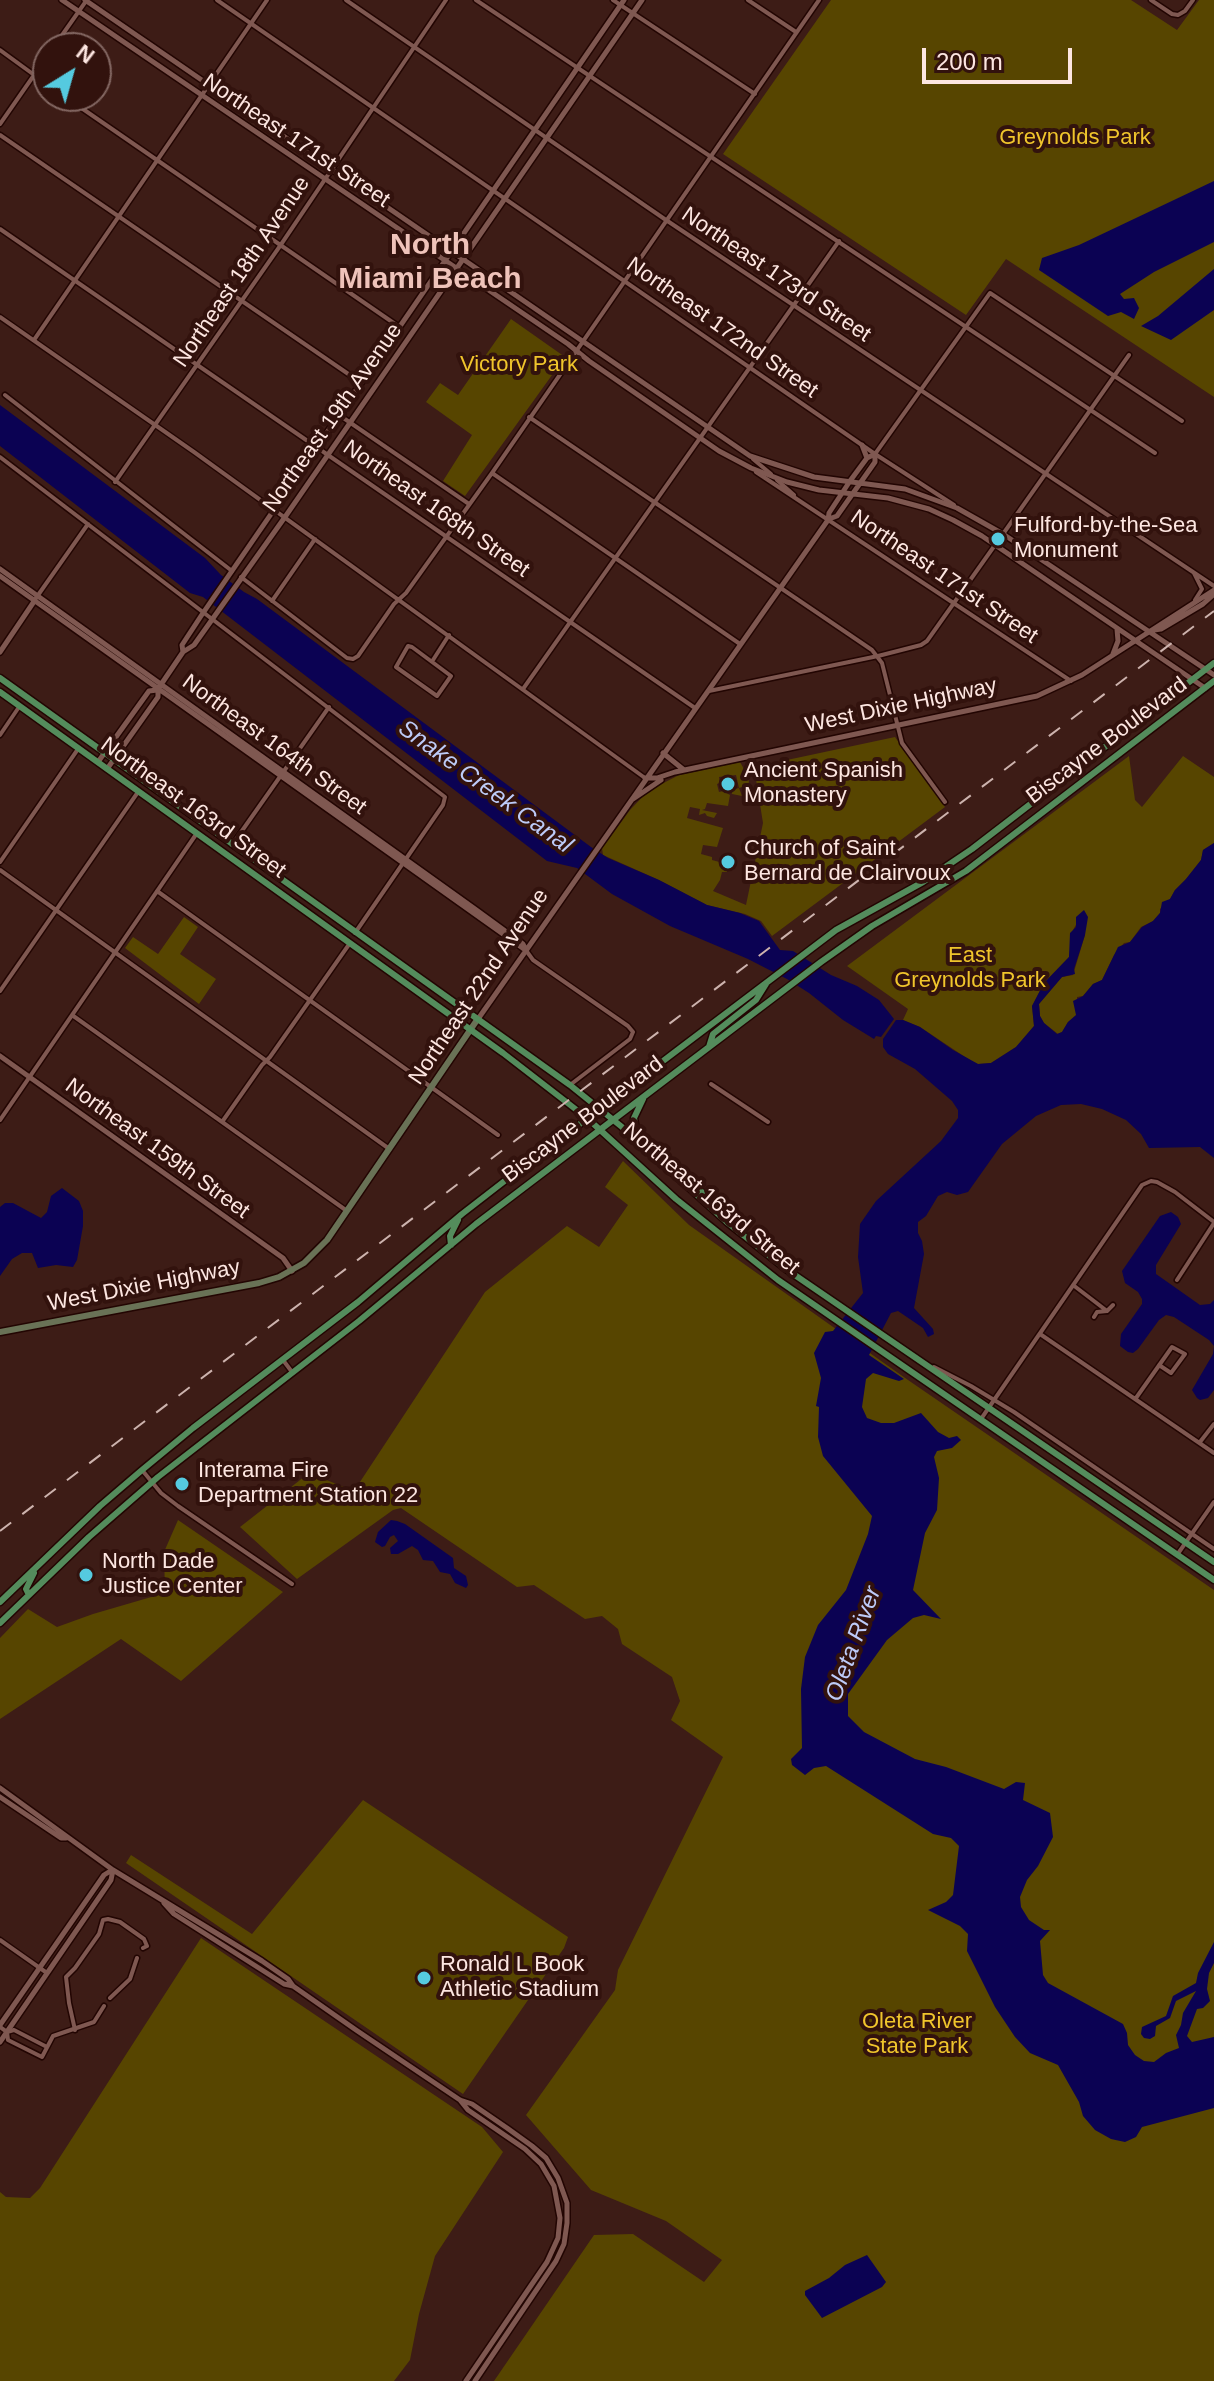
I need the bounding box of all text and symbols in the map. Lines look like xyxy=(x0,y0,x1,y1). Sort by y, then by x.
north arrow xyxy=(32,32,112,112)
scale bar xyxy=(926,32,1076,82)
text: N xyxy=(72,39,99,69)
text: 200 m xyxy=(936,48,1003,75)
street label: Northeast 171st Street xyxy=(197,69,395,213)
park label: Greynolds Park xyxy=(999,125,1151,151)
street label: Northeast 18th Avenue xyxy=(168,172,316,372)
street label: Northeast 173rd Street xyxy=(676,202,876,348)
district label: North Miami Beach xyxy=(338,228,522,298)
street label: Northeast 172nd Street xyxy=(621,252,823,404)
street label: Northeast 19th Avenue xyxy=(258,318,408,518)
park label: Victory Park xyxy=(460,352,578,378)
street label: Northeast 168th Street xyxy=(338,435,534,583)
street label: Northeast 171st Street xyxy=(845,505,1043,649)
place label: Fulford-by-the-Sea Monument xyxy=(1014,513,1197,564)
marker: Fulford-by-the-Sea Monument xyxy=(989,530,1007,548)
street label: Northeast 164th Street xyxy=(177,669,371,821)
street label: Biscayne Boulevard xyxy=(1021,672,1193,810)
street label: West Dixie Highway xyxy=(803,673,999,739)
water label: Snake Creek Canal xyxy=(392,714,578,860)
street label: Northeast 163rd Street xyxy=(95,732,291,884)
place label: Ancient Spanish Monastery xyxy=(744,758,903,810)
marker: Ancient Spanish Monastery xyxy=(719,775,737,793)
place label: Church of Saint Bernard de Clairvoux xyxy=(744,836,951,888)
marker: Church of Saint Bernard de Clairvoux xyxy=(719,853,737,871)
street label: Northeast 22nd Avenue xyxy=(404,884,554,1090)
park label: East Greynolds Park xyxy=(894,943,1046,994)
street label: Biscayne Boulevard xyxy=(497,1051,669,1189)
street label: Northeast 159th Street xyxy=(60,1073,254,1225)
street label: Northeast 163rd Street xyxy=(617,1117,805,1281)
street label: West Dixie Highway xyxy=(46,1254,242,1318)
place label: Interama Fire Department Station 22 xyxy=(198,1458,418,1510)
marker: Interama Fire Department Station 22 xyxy=(173,1475,191,1493)
place label: North Dade Justice Center xyxy=(102,1549,243,1600)
marker: North Dade Justice Center xyxy=(77,1566,95,1584)
water label: Oleta River xyxy=(820,1583,888,1705)
place label: Ronald L Book Athletic Stadium xyxy=(440,1952,599,2004)
marker: Ronald L Book Athletic Stadium xyxy=(415,1969,433,1987)
park label: Oleta River State Park xyxy=(862,2009,972,2060)

